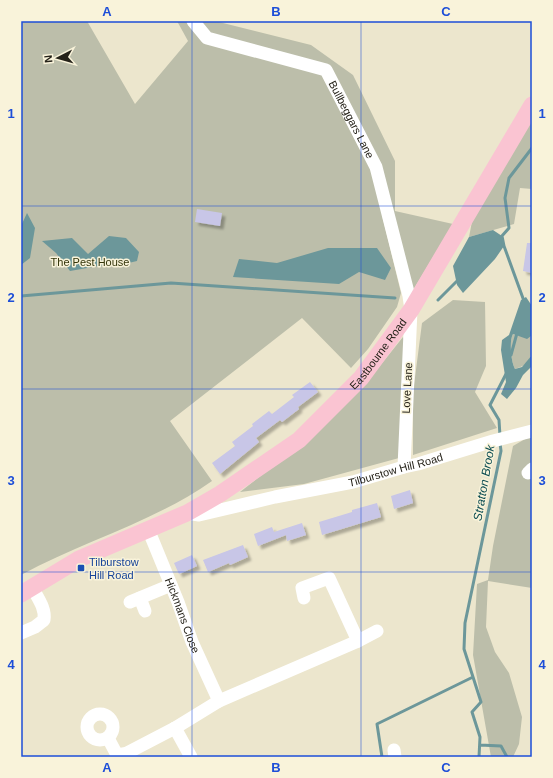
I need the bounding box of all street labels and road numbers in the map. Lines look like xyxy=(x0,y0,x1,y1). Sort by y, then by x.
street label: Bullbeggars Lane xyxy=(327,79,377,160)
street label: Eastbourne Road xyxy=(347,316,409,392)
street label: Love Lane xyxy=(400,362,414,414)
street label: Tilburstow Hill Road xyxy=(347,451,444,489)
street label: Hickmans Close xyxy=(163,576,202,655)

